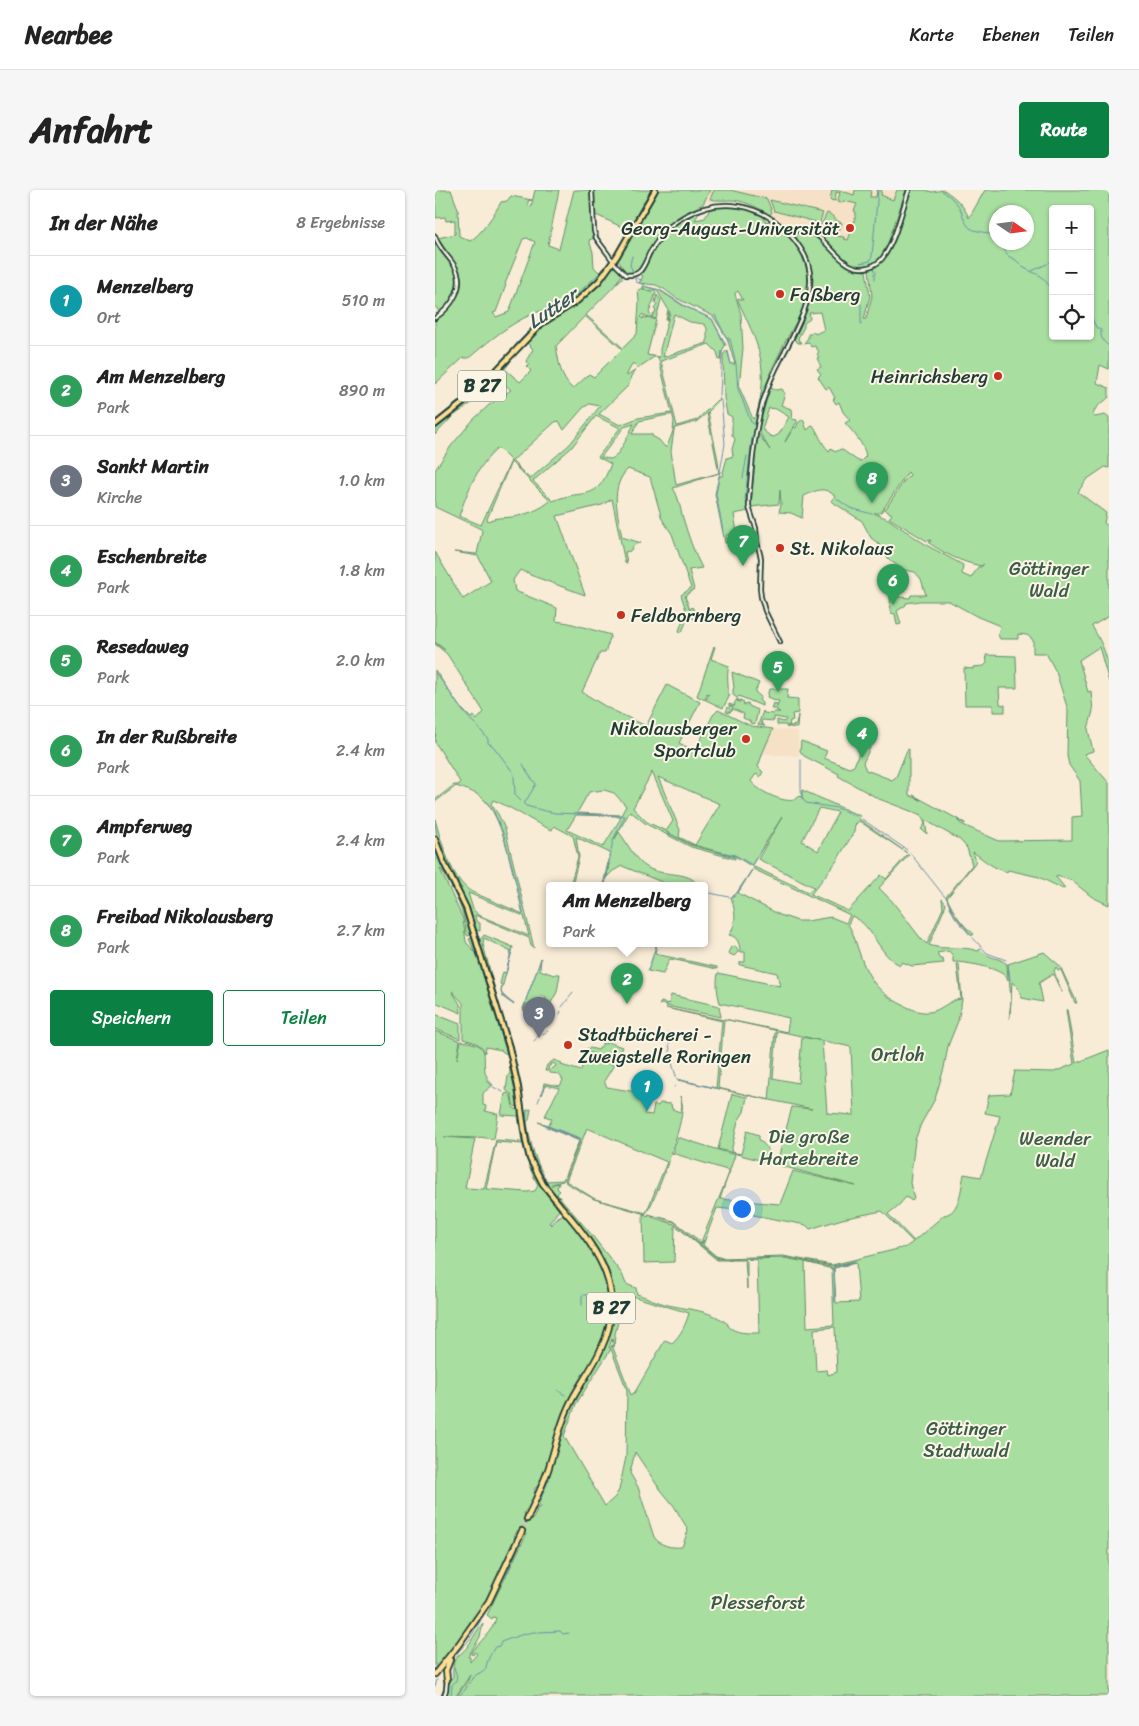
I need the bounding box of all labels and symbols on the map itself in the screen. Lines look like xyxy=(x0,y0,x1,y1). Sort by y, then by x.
north arrow xyxy=(989,205,1034,250)
place label: Georg-August-Universität xyxy=(621,212,840,245)
marker: Georg-August-Universität xyxy=(844,222,856,234)
water label: Lutter xyxy=(520,276,588,338)
place label: Faßberg xyxy=(790,278,861,311)
marker: Faßberg xyxy=(774,288,786,300)
place label: Heinrichsberg xyxy=(871,360,988,393)
road number: B 27 xyxy=(458,370,506,402)
marker: Heinrichsberg xyxy=(992,370,1004,382)
pin: 8 xyxy=(856,462,888,503)
pin: 7 xyxy=(727,525,759,566)
place label: St. Nikolaus xyxy=(790,532,893,565)
marker: St. Nikolaus xyxy=(774,542,786,554)
park label: Göttinger Wald xyxy=(1009,552,1090,607)
pin: 6 xyxy=(877,564,909,605)
place label: Feldbornberg xyxy=(631,599,741,632)
marker: Feldbornberg xyxy=(615,609,627,621)
pin: 5 xyxy=(762,651,794,692)
place label: Nikolausberger Sportclub xyxy=(610,712,737,767)
pin: 4 xyxy=(846,717,878,758)
marker: Nikolausberger Sportclub xyxy=(740,733,752,745)
pin: 2 xyxy=(611,963,643,1004)
pin: 3 xyxy=(523,997,555,1038)
place label: Stadtbücherei - Zweigstelle Roringen xyxy=(578,1018,751,1073)
park label: Ortloh xyxy=(871,1038,925,1071)
marker: Stadtbücherei - Zweigstelle Roringen xyxy=(562,1039,574,1051)
pin: 1 xyxy=(631,1070,663,1111)
park label: Die große Hartebreite xyxy=(759,1120,859,1175)
park label: Weender Wald xyxy=(1019,1122,1092,1177)
your location xyxy=(729,1196,755,1222)
road number: B 27 xyxy=(587,1292,635,1324)
park label: Göttinger Stadtwald xyxy=(923,1412,1011,1467)
park label: Plesseforst xyxy=(711,1586,805,1619)

